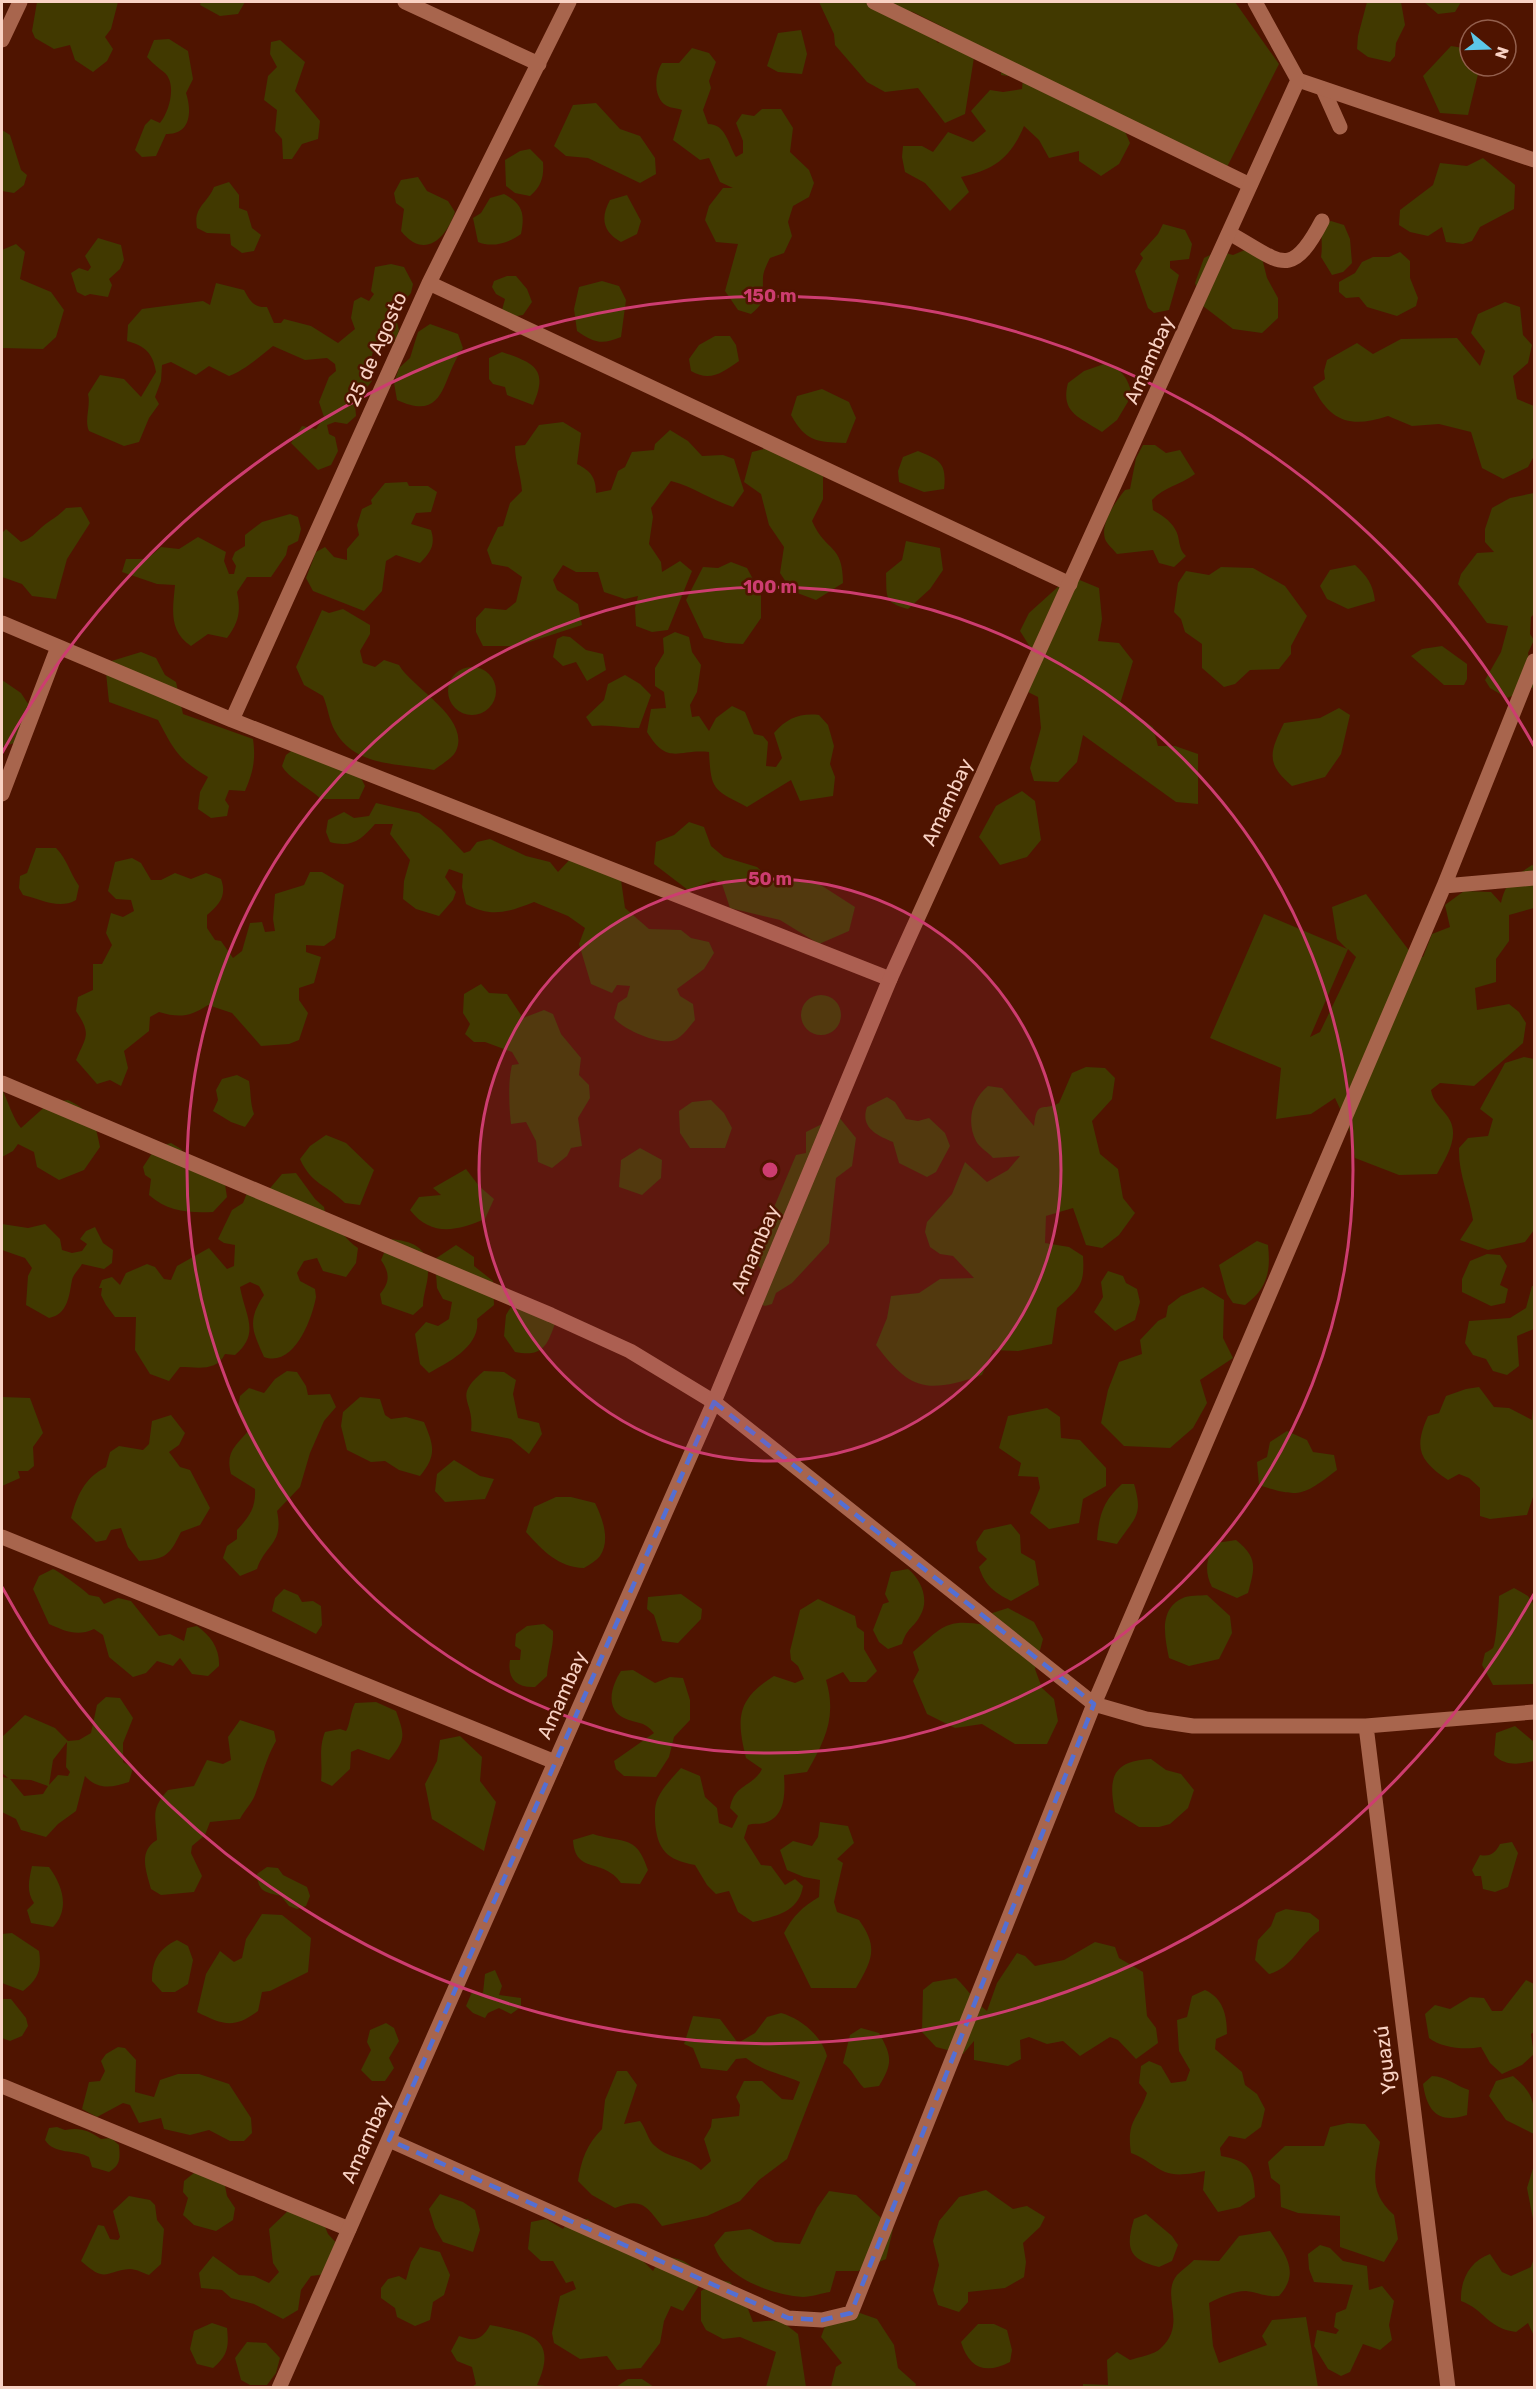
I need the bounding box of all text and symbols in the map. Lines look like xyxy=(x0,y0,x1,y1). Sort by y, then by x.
north arrow xyxy=(1458,18,1518,78)
text: N xyxy=(1491,44,1513,61)
text: 150 m xyxy=(743,285,797,307)
street label: 25 de Agosto xyxy=(340,288,412,410)
street label: Amambay xyxy=(1119,312,1179,408)
text: 100 m xyxy=(743,576,797,598)
street label: Amambay xyxy=(916,754,978,850)
text: 50 m xyxy=(748,868,792,890)
centre of rings xyxy=(760,1160,780,1180)
street label: Amambay xyxy=(726,1201,784,1297)
street label: Amambay xyxy=(532,1647,592,1743)
street label: Yguazú xyxy=(1369,2025,1401,2095)
street label: Amambay xyxy=(336,2091,396,2187)

